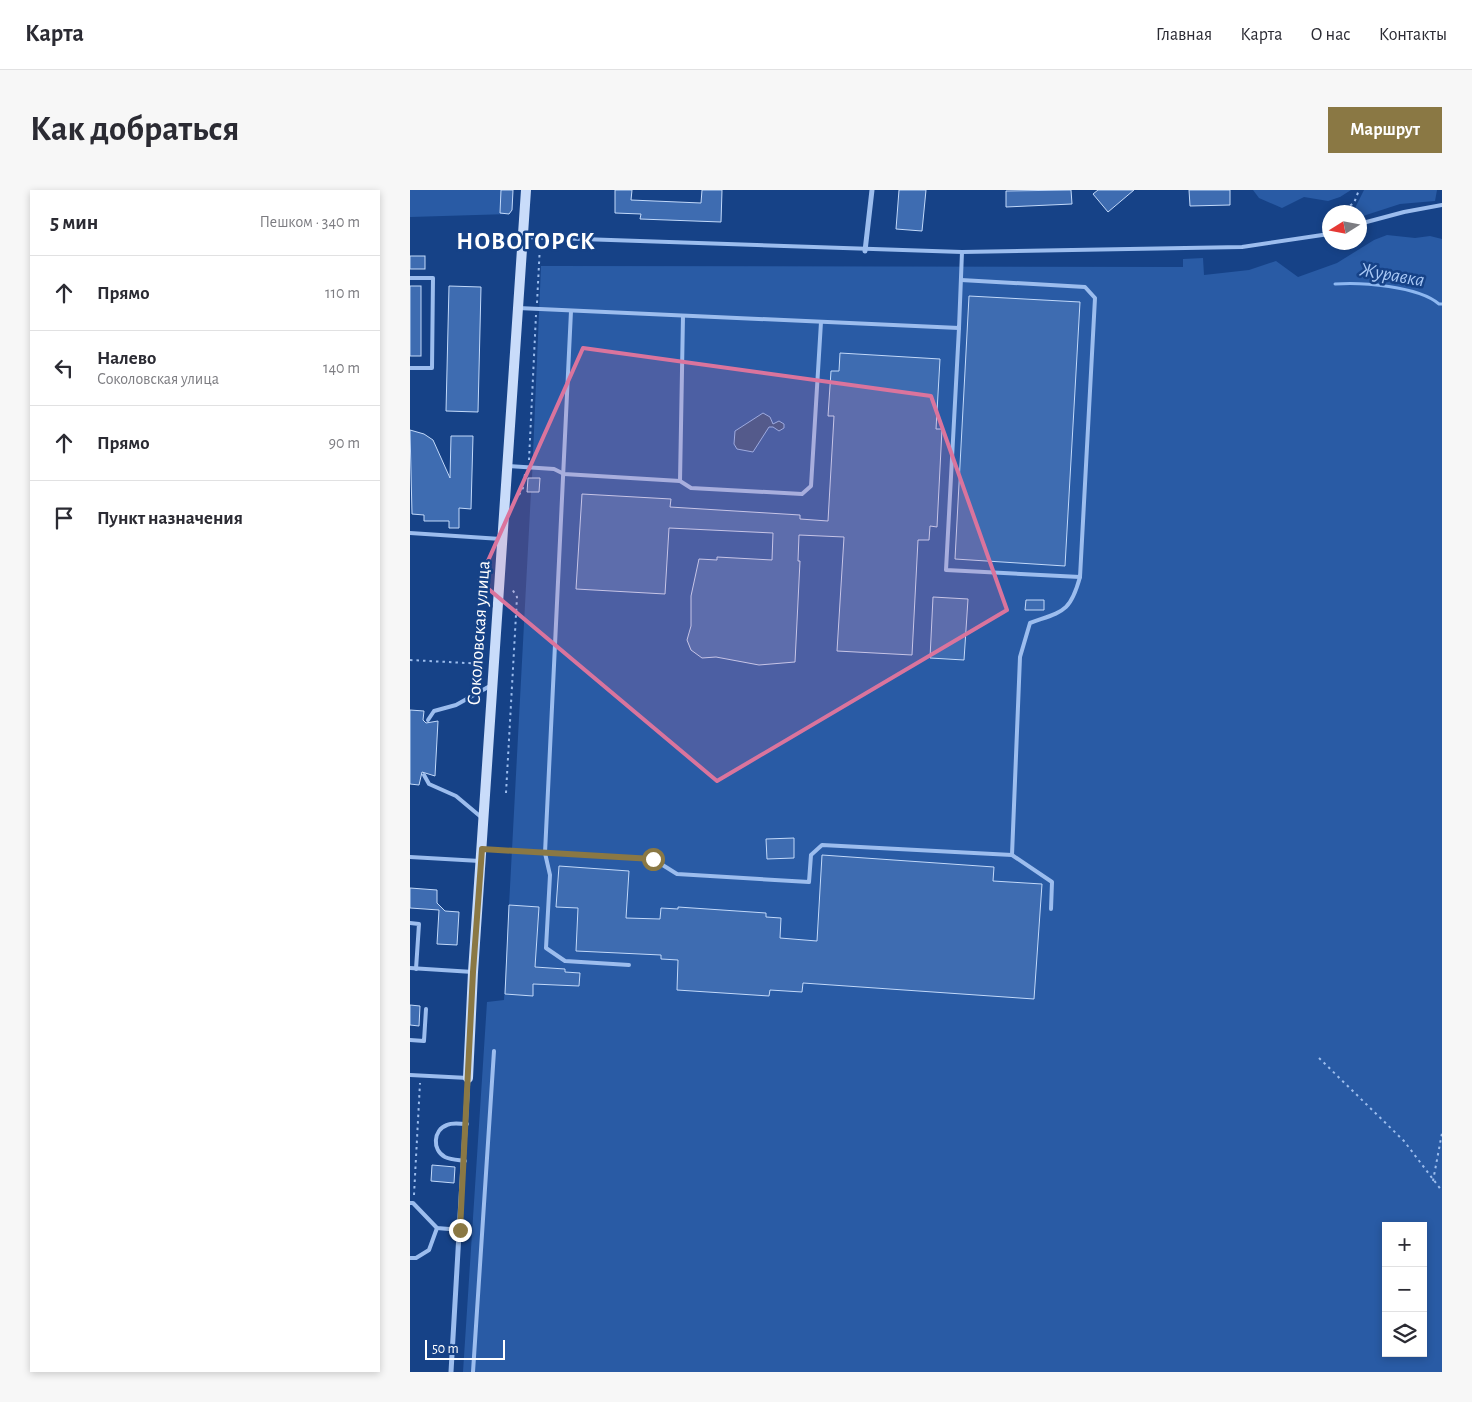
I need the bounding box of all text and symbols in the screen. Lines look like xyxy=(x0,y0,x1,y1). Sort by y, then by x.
text: Карта xyxy=(25,22,84,46)
text: Главная xyxy=(1156,26,1212,44)
text: Карта xyxy=(1240,26,1282,44)
text: О нас xyxy=(1310,26,1351,44)
text: Контакты xyxy=(1379,26,1447,44)
button: Маршрут xyxy=(1328,107,1442,153)
text: Как добраться xyxy=(30,112,239,147)
north arrow xyxy=(1322,205,1367,250)
text: 5 мин xyxy=(50,212,98,233)
text: Пешком · 340 m xyxy=(260,214,360,230)
district label: НОВОГОРСК xyxy=(456,230,596,254)
water label: Журавка xyxy=(1358,259,1426,291)
icon: ahead xyxy=(50,279,78,307)
text: Прямо xyxy=(97,284,150,303)
text: 110 m xyxy=(325,285,360,301)
text: Налево xyxy=(97,349,156,368)
icon: left xyxy=(50,354,78,382)
text: 140 m xyxy=(323,360,360,376)
text: Соколовская улица xyxy=(97,371,219,387)
icon: ahead xyxy=(50,429,78,457)
text: Прямо xyxy=(97,434,150,453)
text: 90 m xyxy=(329,435,360,451)
icon: arrive xyxy=(50,504,78,532)
text: Пункт назначения xyxy=(97,509,243,528)
street label: Соколовская улица xyxy=(464,560,494,706)
route start xyxy=(642,848,665,871)
route end xyxy=(449,1219,472,1242)
map controls xyxy=(1382,1222,1427,1357)
button: + xyxy=(1382,1222,1427,1267)
button: − xyxy=(1382,1267,1427,1312)
button: layers xyxy=(1382,1312,1427,1357)
scale bar xyxy=(425,1337,505,1360)
text: 50 m xyxy=(432,1342,459,1356)

